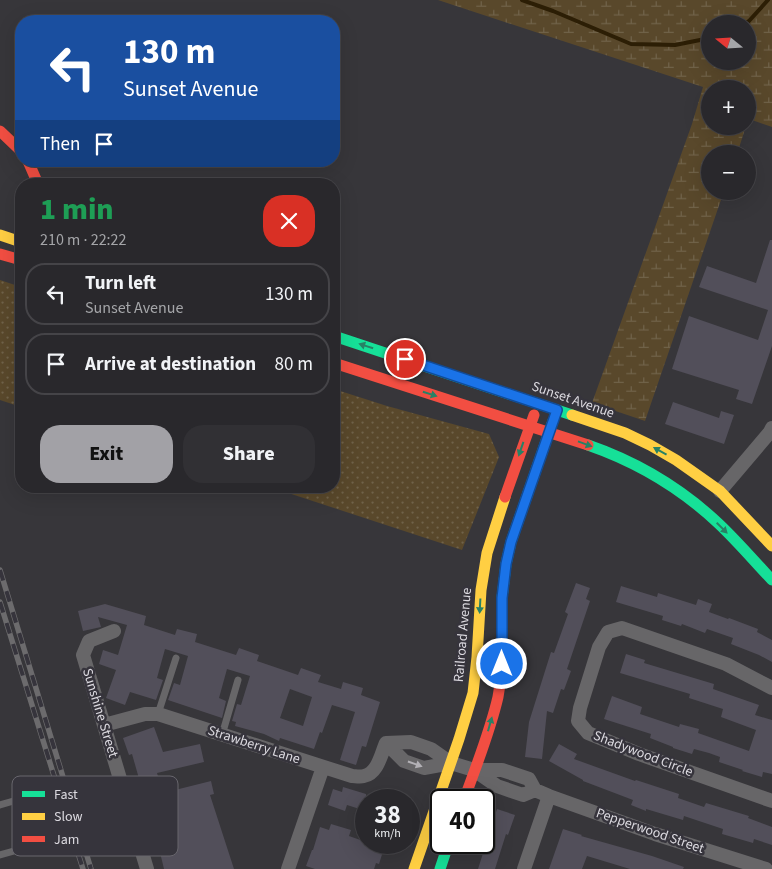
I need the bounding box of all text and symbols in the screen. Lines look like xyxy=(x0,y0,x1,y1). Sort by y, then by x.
north arrow xyxy=(701,15,756,70)
map controls xyxy=(701,15,756,200)
text: 130 m xyxy=(123,27,215,77)
icon: left xyxy=(40,35,105,100)
text: Sunset Avenue xyxy=(123,73,258,105)
button: + xyxy=(701,80,756,135)
icon: arrive xyxy=(90,130,118,158)
text: Then xyxy=(40,131,80,158)
button: − xyxy=(701,145,756,200)
text: 1 min xyxy=(40,188,114,231)
button: close xyxy=(263,195,315,247)
text: 210 m · 22:22 xyxy=(40,229,127,251)
text: Turn left xyxy=(85,270,156,297)
icon: left xyxy=(42,280,70,308)
text: 130 m xyxy=(265,281,313,308)
text: Sunset Avenue xyxy=(85,297,183,319)
pin xyxy=(384,338,426,380)
one-way arrow xyxy=(358,342,373,350)
icon: arrive xyxy=(391,345,419,373)
icon: arrive xyxy=(42,350,70,378)
text: Arrive at destination xyxy=(85,351,256,378)
text: 80 m xyxy=(275,351,313,378)
street label: Sunset Avenue xyxy=(529,377,617,423)
one-way arrow xyxy=(423,390,438,398)
button: Exit xyxy=(40,425,173,483)
button: Share xyxy=(183,425,315,483)
one-way arrow xyxy=(578,440,593,448)
one-way arrow xyxy=(517,442,525,457)
one-way arrow xyxy=(653,446,666,455)
one-way arrow xyxy=(716,522,728,534)
street label: Railroad Avenue xyxy=(449,587,477,683)
one-way arrow xyxy=(476,598,484,614)
position arrow xyxy=(475,637,527,689)
street label: Sunshine Street xyxy=(77,666,123,760)
one-way arrow xyxy=(487,716,495,731)
street label: Strawberry Lane xyxy=(205,721,303,769)
street label: Shadywood Circle xyxy=(590,726,696,782)
one-way arrow xyxy=(408,761,423,769)
legend xyxy=(12,776,178,856)
text: Fast xyxy=(54,785,78,805)
speed limit sign: 40 xyxy=(430,789,495,854)
text: 38 xyxy=(374,797,401,833)
street label: Pepperwood Street xyxy=(593,803,707,859)
text: Slow xyxy=(54,807,83,827)
text: km/h xyxy=(374,825,401,842)
text: Jam xyxy=(54,830,79,850)

